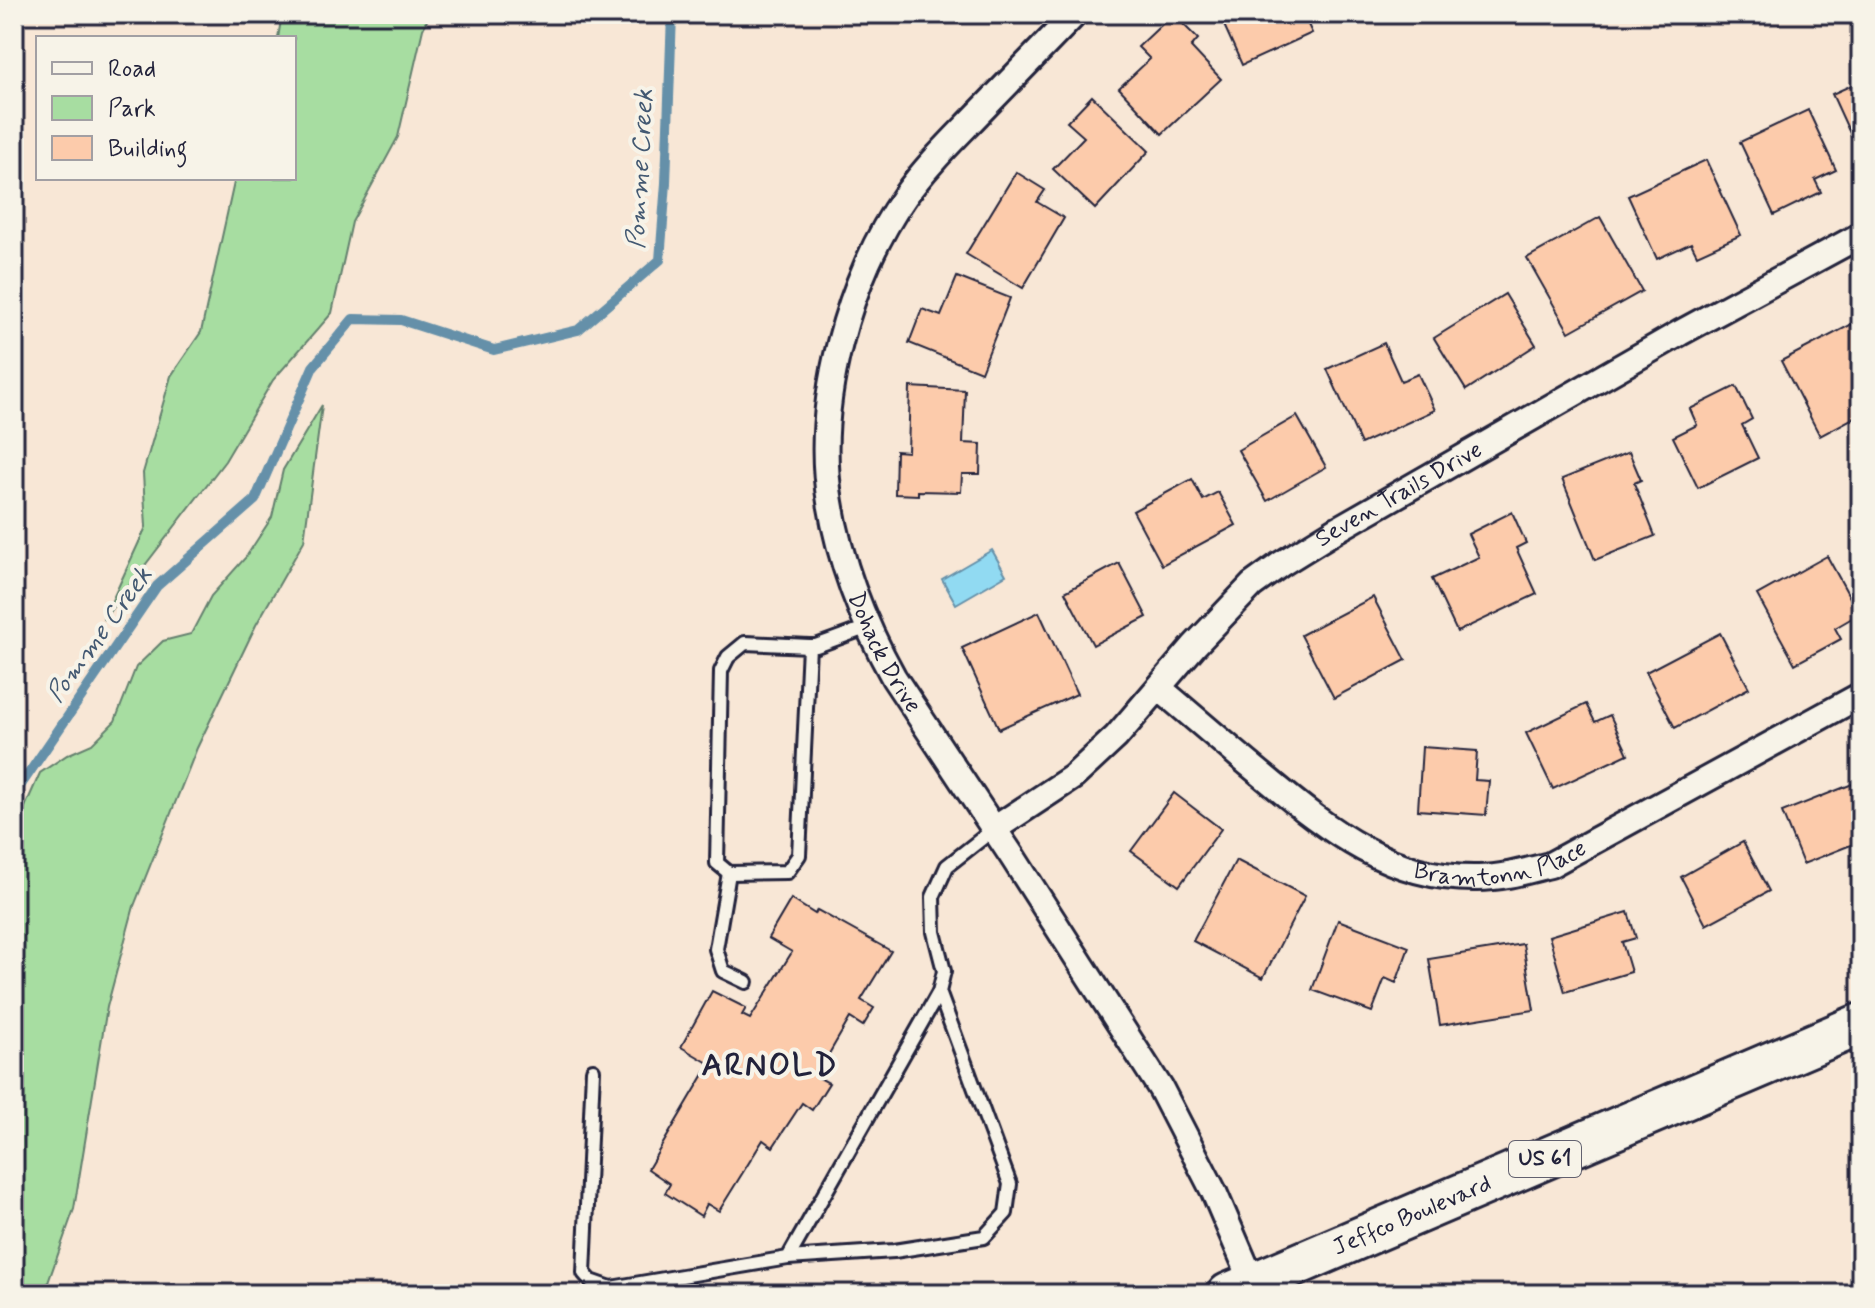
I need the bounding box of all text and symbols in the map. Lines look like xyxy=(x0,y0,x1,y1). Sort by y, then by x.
legend xyxy=(36,36,296,180)
text: Road xyxy=(108,54,156,85)
water label: Pomme Creek xyxy=(620,88,662,250)
text: Park xyxy=(108,94,156,125)
text: Building xyxy=(108,134,188,168)
street label: Seven Trails Drive xyxy=(1309,434,1488,555)
water label: Pomme Creek xyxy=(39,560,161,710)
street label: Dohack Drive xyxy=(840,587,928,719)
street label: Bramtonn Place xyxy=(1410,833,1592,894)
district label: ARNOLD xyxy=(702,1045,838,1087)
road number: US 61 xyxy=(1509,1141,1581,1177)
street label: Jeffco Boulevard xyxy=(1328,1168,1496,1263)

